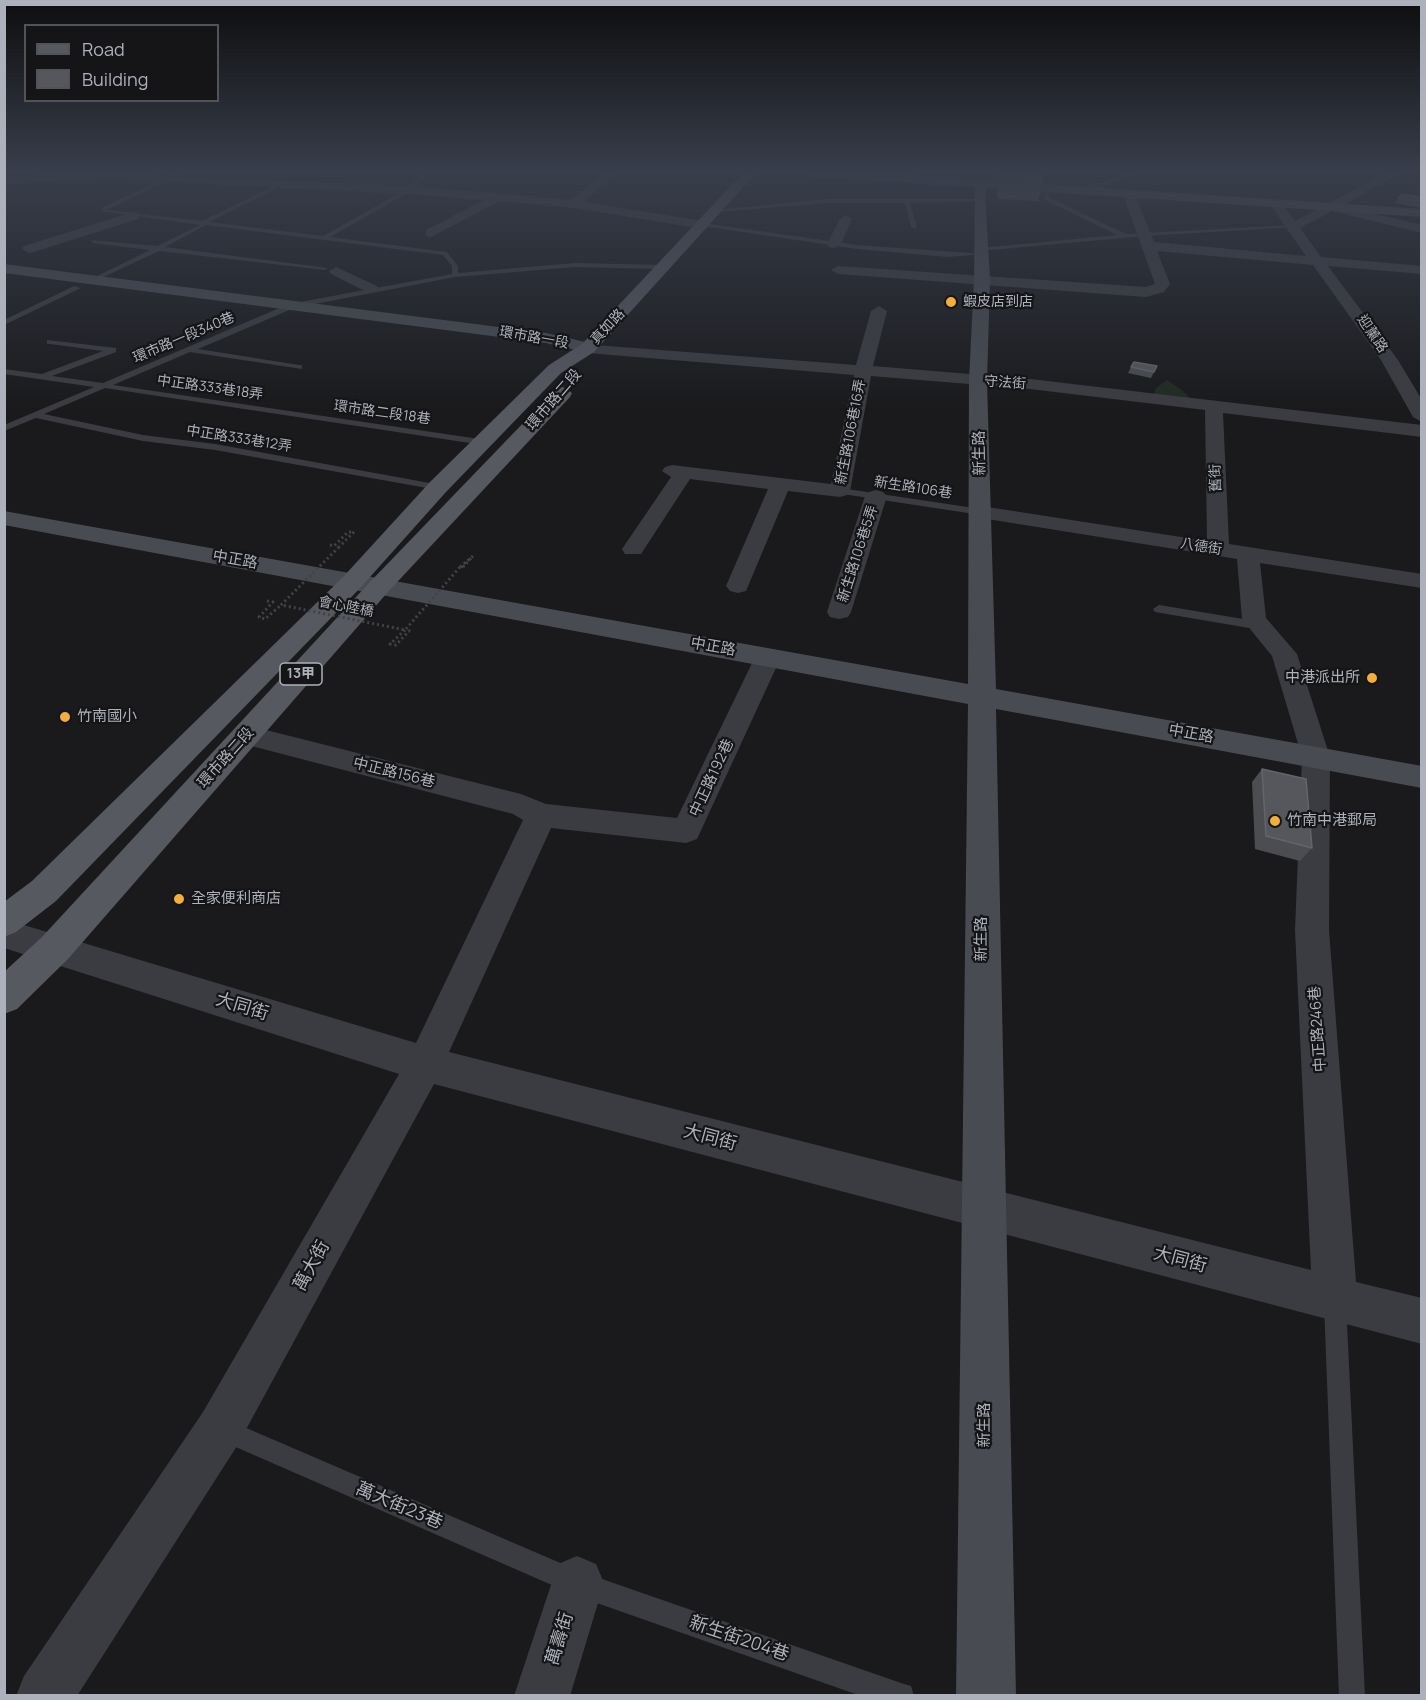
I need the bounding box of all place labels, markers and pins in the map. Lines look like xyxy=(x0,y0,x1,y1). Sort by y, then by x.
place label: 蝦皮店到店 xyxy=(963,294,1033,310)
marker: 蝦皮店到店 xyxy=(944,295,958,309)
place label: 中港派出所 xyxy=(1285,669,1360,687)
marker: 中港派出所 xyxy=(1365,671,1379,685)
place label: 竹南國小 xyxy=(77,708,137,726)
marker: 竹南國小 xyxy=(58,710,72,724)
place label: 竹南中港郵局 xyxy=(1287,812,1377,830)
marker: 竹南中港郵局 xyxy=(1268,814,1282,828)
place label: 全家便利商店 xyxy=(191,890,281,908)
marker: 全家便利商店 xyxy=(172,892,186,906)

